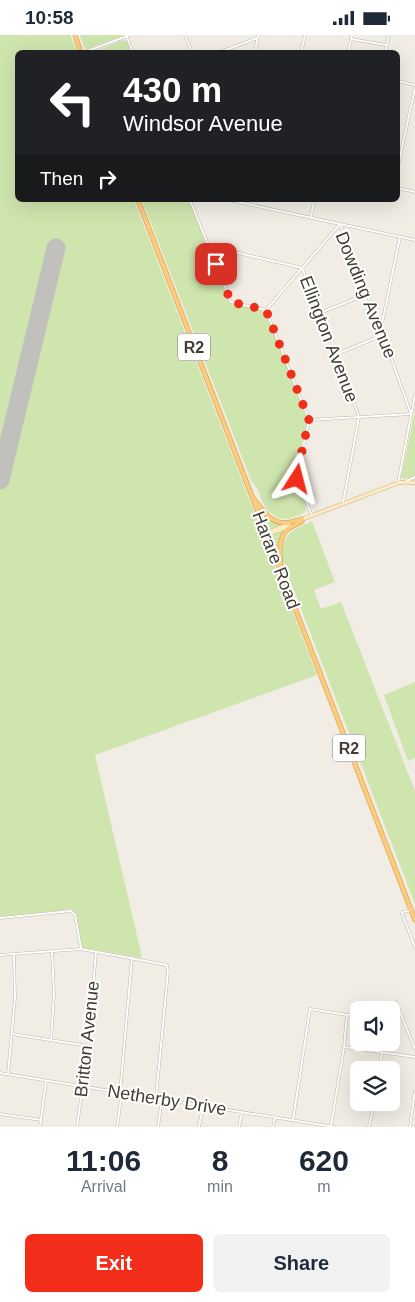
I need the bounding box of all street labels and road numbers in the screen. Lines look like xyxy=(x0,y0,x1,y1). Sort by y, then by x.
street label: Dowding Avenue xyxy=(331,229,401,361)
street label: Ellington Avenue xyxy=(296,273,362,405)
road number: R2 xyxy=(178,333,210,361)
street label: Harare Road xyxy=(248,508,304,612)
road number: R2 xyxy=(333,735,365,761)
street label: Britton Avenue xyxy=(71,980,103,1098)
street label: Netherby Drive xyxy=(106,1081,228,1119)

